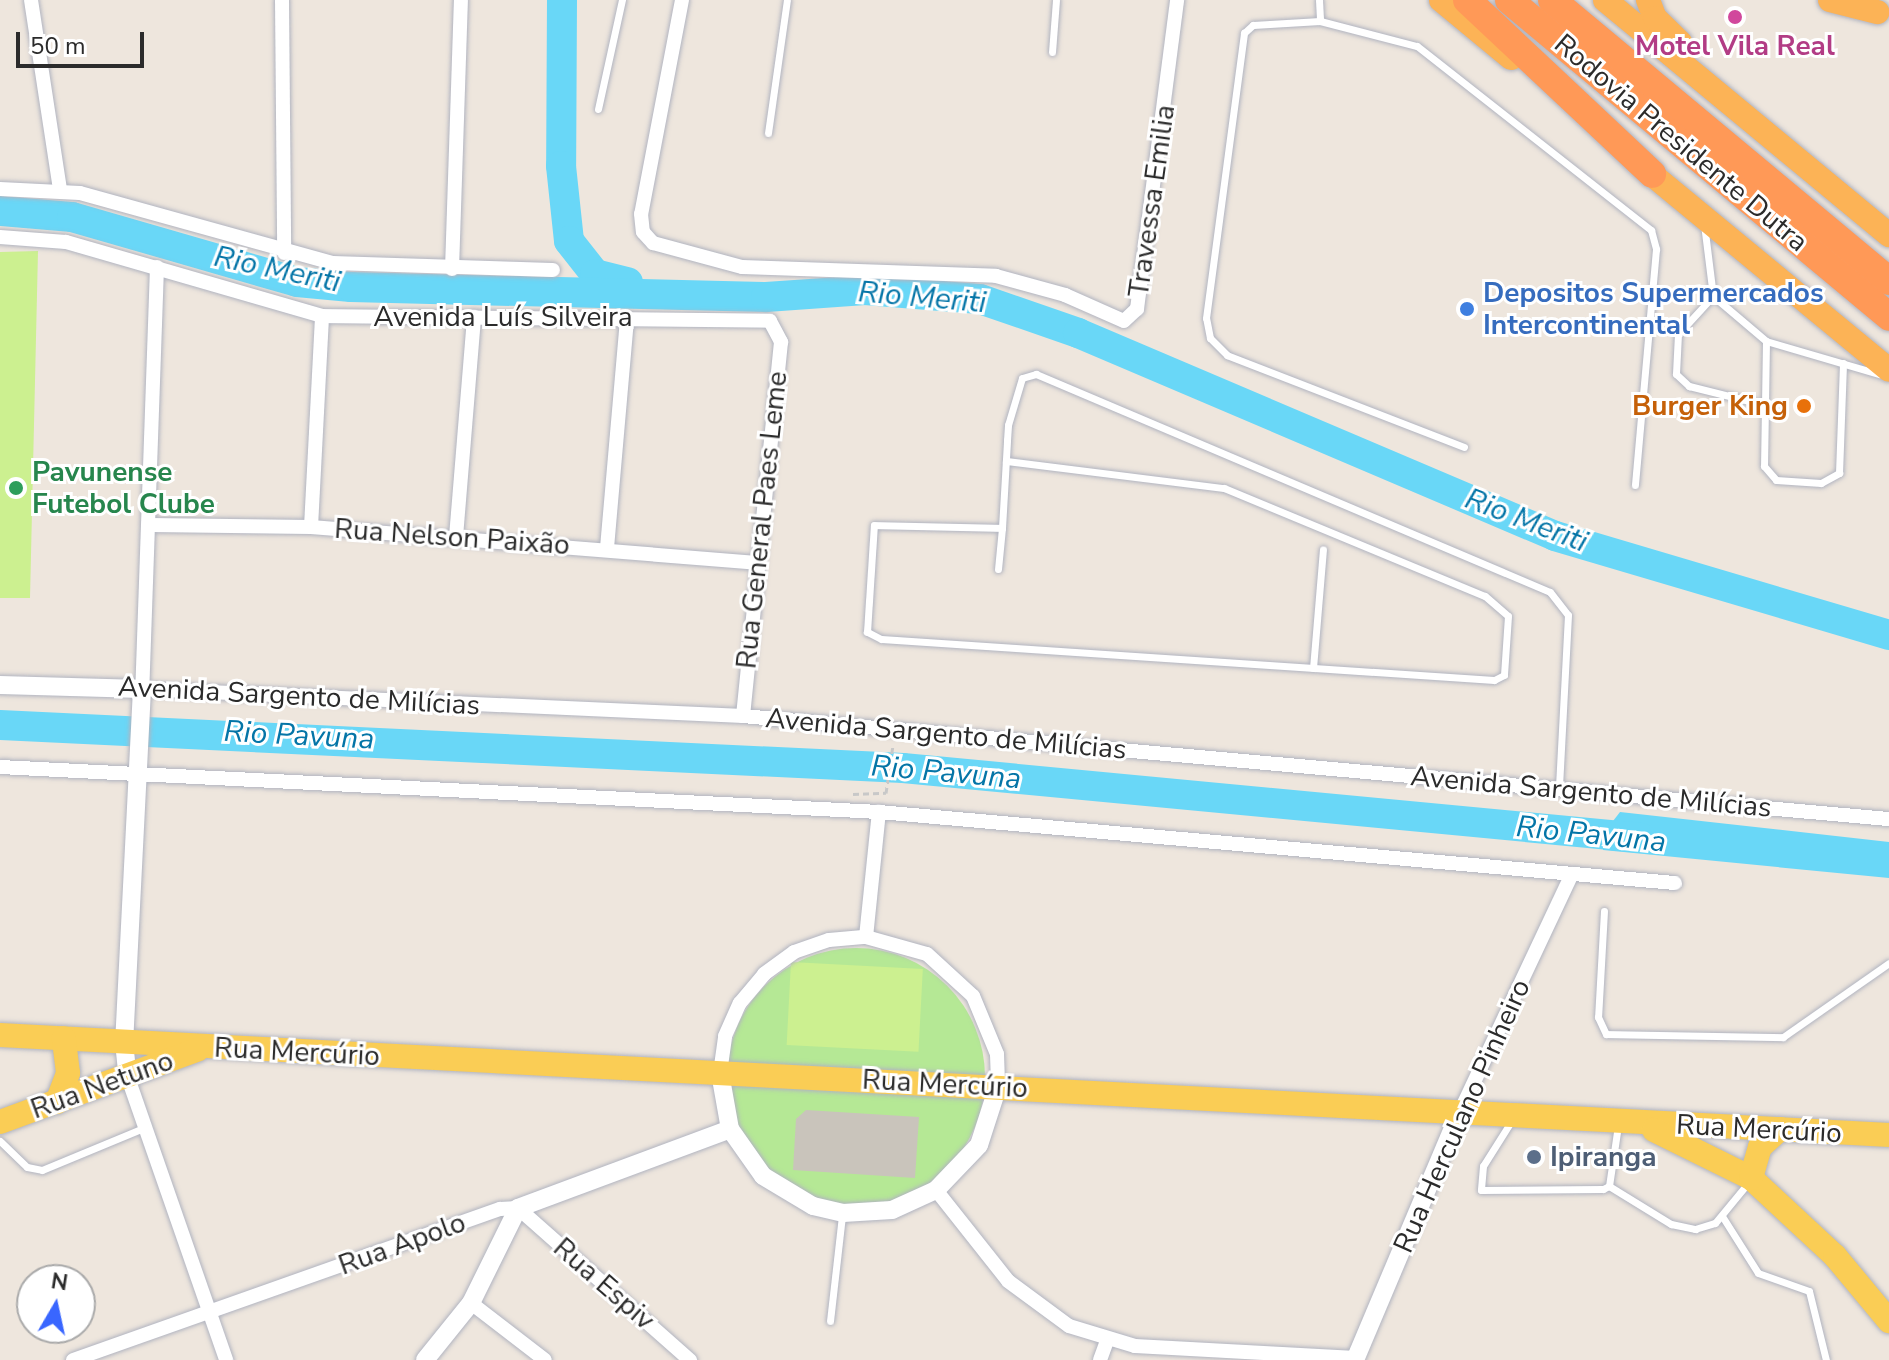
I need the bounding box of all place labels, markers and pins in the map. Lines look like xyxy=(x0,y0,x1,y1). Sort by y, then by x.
marker: Motel Vila Real xyxy=(1726,8,1744,26)
place label: Motel Vila Real xyxy=(1635,29,1835,63)
place label: Depositos Supermercados Intercontinental xyxy=(1483,276,1824,342)
marker: Depositos Supermercados Intercontinental xyxy=(1458,300,1476,318)
place label: Burger King xyxy=(1632,389,1788,423)
marker: Burger King xyxy=(1795,397,1813,415)
place label: Pavunense Futebol Clube xyxy=(32,455,215,521)
marker: Pavunense Futebol Clube xyxy=(7,479,25,497)
place label: Ipiranga xyxy=(1550,1140,1657,1174)
marker: Ipiranga xyxy=(1525,1148,1543,1166)

